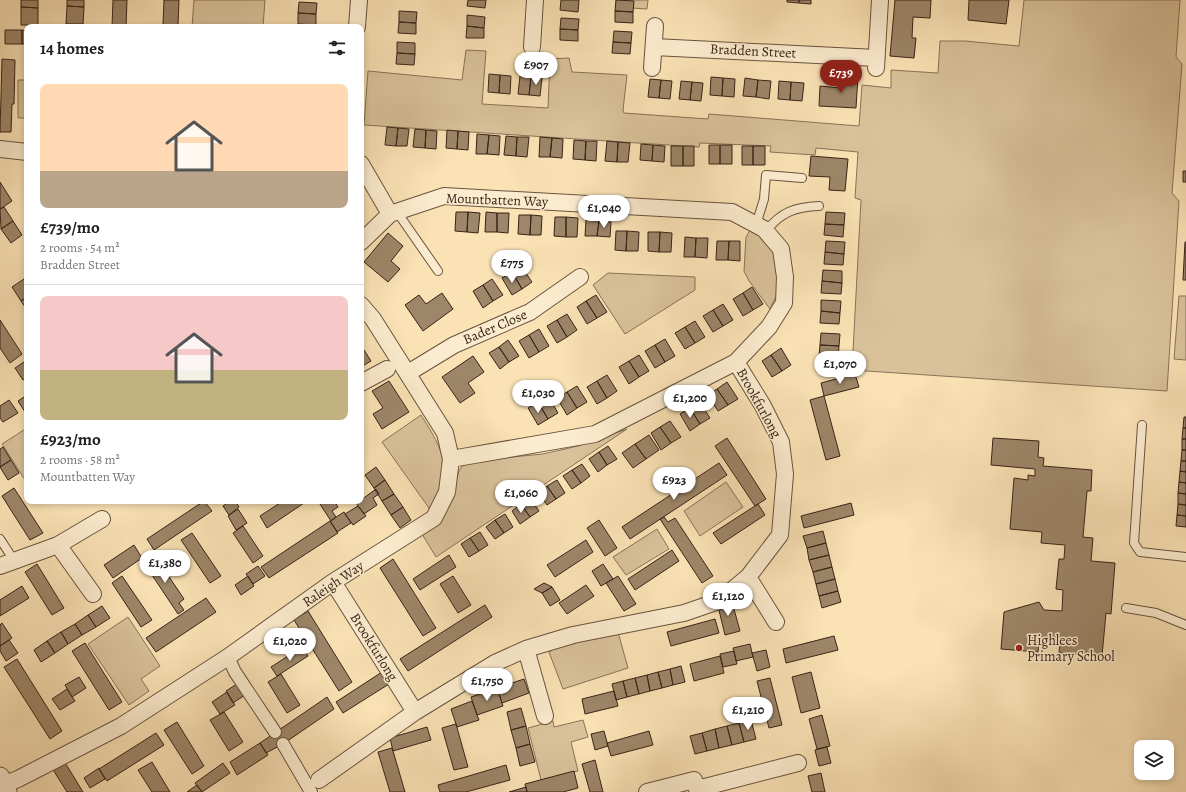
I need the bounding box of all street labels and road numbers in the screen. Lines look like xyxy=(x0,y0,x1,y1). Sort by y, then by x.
street label: Bradden Street xyxy=(709,39,797,63)
street label: Mountbatten Way xyxy=(445,189,549,211)
street label: Bader Close xyxy=(460,305,530,349)
street label: Brookfurlong xyxy=(732,365,786,441)
street label: Raleigh Way xyxy=(299,556,368,611)
street label: Brookfurlong xyxy=(346,609,402,685)

